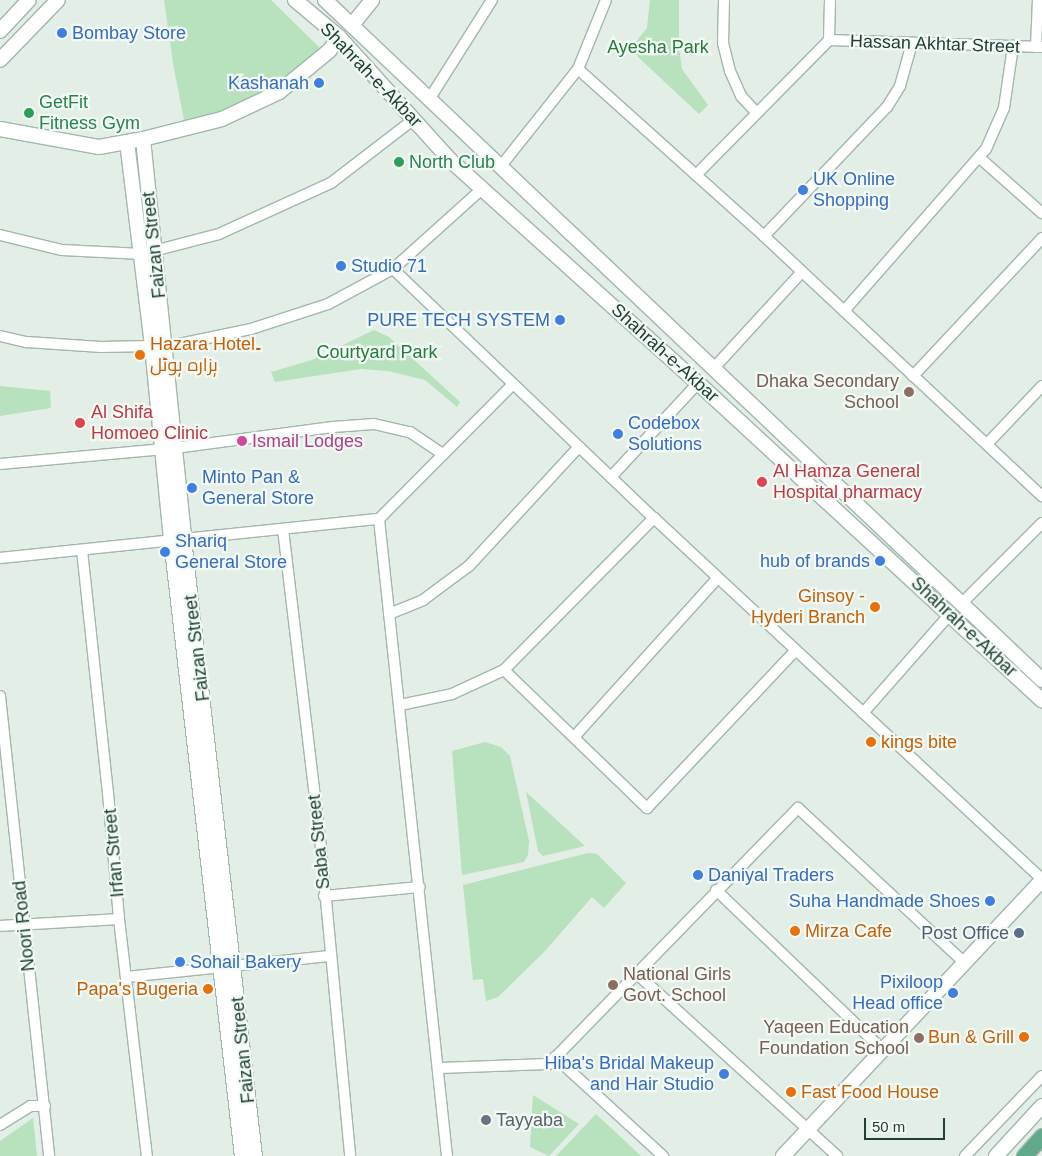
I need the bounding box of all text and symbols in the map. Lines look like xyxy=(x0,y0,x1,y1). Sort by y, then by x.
street label: Shahrah-e-Akbar xyxy=(316,18,426,132)
place label: Bombay Store xyxy=(72,22,186,44)
marker: Bombay Store xyxy=(56,27,68,39)
street label: Hassan Akhtar Street xyxy=(849,30,1021,58)
park label: Ayesha Park xyxy=(607,36,709,58)
place label: Kashanah xyxy=(228,72,309,94)
marker: Kashanah xyxy=(313,77,325,89)
place label: GetFit Fitness Gym xyxy=(39,92,140,134)
marker: GetFit Fitness Gym xyxy=(23,107,35,119)
place label: North Club xyxy=(409,151,495,173)
marker: North Club xyxy=(393,156,405,168)
place label: UK Online Shopping xyxy=(813,169,895,212)
marker: UK Online Shopping xyxy=(797,184,809,196)
street label: Faizan Street xyxy=(138,191,170,299)
place label: Studio 71 xyxy=(351,255,427,277)
marker: Studio 71 xyxy=(335,260,347,272)
street label: Shahrah-e-Akbar xyxy=(607,299,723,407)
place label: PURE TECH SYSTEM xyxy=(367,309,550,331)
marker: PURE TECH SYSTEM xyxy=(554,314,566,326)
place label: Hazara Hotel۔ ہزارہ ہوٹل xyxy=(150,334,262,376)
park label: Courtyard Park xyxy=(316,341,438,363)
marker: Hazara Hotel۔ ہزارہ ہوٹل xyxy=(134,349,146,361)
place label: Dhaka Secondary School xyxy=(756,371,899,414)
marker: Dhaka Secondary School xyxy=(903,386,915,398)
place label: Al Shifa Homoeo Clinic xyxy=(91,402,208,444)
place label: Codebox Solutions xyxy=(628,413,702,456)
marker: Al Shifa Homoeo Clinic xyxy=(73,416,87,430)
marker: Codebox Solutions xyxy=(612,428,624,440)
place label: Ismail Lodges xyxy=(252,430,363,452)
marker: Ismail Lodges xyxy=(236,435,248,447)
place label: Al Hamza General Hospital pharmacy xyxy=(773,461,922,504)
place label: Minto Pan & General Store xyxy=(202,467,314,509)
marker: Al Hamza General Hospital pharmacy xyxy=(755,475,769,489)
marker: Minto Pan & General Store xyxy=(186,482,198,494)
place label: Shariq General Store xyxy=(175,531,287,574)
marker: Shariq General Store xyxy=(159,546,171,558)
place label: hub of brands xyxy=(760,550,870,572)
marker: hub of brands xyxy=(874,555,886,567)
street label: Shahrah-e-Akbar xyxy=(907,572,1021,682)
place label: Ginsoy - Hyderi Branch xyxy=(751,586,865,628)
street label: Faizan Street xyxy=(180,594,214,702)
marker: Ginsoy - Hyderi Branch xyxy=(869,601,881,613)
place label: kings bite xyxy=(881,731,957,753)
marker: kings bite xyxy=(865,736,877,748)
street label: Saba Street xyxy=(303,794,335,890)
street label: Irfan Street xyxy=(99,808,129,898)
place label: Daniyal Traders xyxy=(708,864,834,886)
marker: Daniyal Traders xyxy=(692,869,704,881)
street label: Noori Road xyxy=(9,880,39,972)
place label: Suha Handmade Shoes xyxy=(789,890,980,912)
marker: Suha Handmade Shoes xyxy=(984,895,996,907)
place label: Mirza Cafe xyxy=(805,920,892,942)
place label: Post Office xyxy=(921,922,1009,944)
marker: Mirza Cafe xyxy=(789,925,801,937)
marker: Post Office xyxy=(1013,927,1025,939)
place label: Sohail Bakery xyxy=(190,951,301,973)
marker: Sohail Bakery xyxy=(174,956,186,968)
place label: National Girls Govt. School xyxy=(623,964,731,1006)
place label: Pixiloop Head office xyxy=(852,972,943,1014)
place label: Papa's Bugeria xyxy=(76,978,198,1000)
marker: National Girls Govt. School xyxy=(607,979,619,991)
marker: Papa's Bugeria xyxy=(202,983,214,995)
marker: Pixiloop Head office xyxy=(947,987,959,999)
street label: Faizan Street xyxy=(227,996,259,1104)
place label: Yaqeen Education Foundation School xyxy=(759,1017,909,1060)
place label: Bun & Grill xyxy=(928,1026,1014,1048)
marker: Bun & Grill xyxy=(1018,1031,1030,1043)
marker: Yaqeen Education Foundation School xyxy=(913,1032,925,1044)
place label: Hiba's Bridal Makeup and Hair Studio xyxy=(544,1053,714,1096)
marker: Hiba's Bridal Makeup and Hair Studio xyxy=(718,1068,730,1080)
place label: Fast Food House xyxy=(801,1081,939,1103)
marker: Fast Food House xyxy=(785,1086,797,1098)
scale bar xyxy=(867,1108,948,1140)
place label: Tayyaba xyxy=(496,1109,563,1131)
marker: Tayyaba xyxy=(480,1114,492,1126)
text: 50 m xyxy=(872,1118,905,1135)

